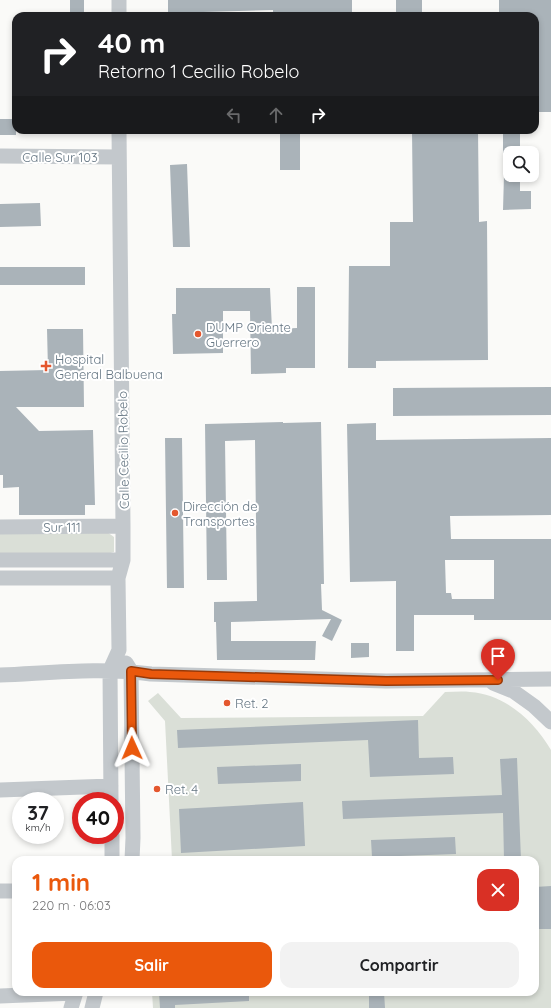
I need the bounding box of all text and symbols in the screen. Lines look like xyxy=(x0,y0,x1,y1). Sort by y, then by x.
text: 40 m xyxy=(98,25,165,60)
icon: right xyxy=(32,28,84,80)
text: Retorno 1 Cecilio Robelo xyxy=(98,60,299,83)
icon: left xyxy=(223,104,245,126)
icon: ahead xyxy=(265,104,287,126)
icon: right xyxy=(307,104,329,126)
map controls xyxy=(503,146,539,182)
button: search xyxy=(503,146,539,182)
street label: Calle Sur 103 xyxy=(22,149,98,165)
place label: DUMP Oriente Guerrero xyxy=(206,319,291,350)
marker: DUMP Oriente Guerrero xyxy=(193,329,203,339)
place label: Hospital General Balbuena xyxy=(55,351,163,382)
marker: Hospital General Balbuena xyxy=(40,360,52,372)
street label: Calle Cecilio Robelo xyxy=(114,391,132,509)
place label: Dirección de Transportes xyxy=(183,498,258,529)
marker: Dirección de Transportes xyxy=(170,508,180,518)
street label: Sur 111 xyxy=(43,519,81,535)
pin xyxy=(481,639,515,680)
icon: arrive xyxy=(487,645,509,667)
place label: Ret. 2 xyxy=(235,695,269,711)
marker: Ret. 2 xyxy=(222,698,232,708)
position arrow xyxy=(111,727,153,769)
place label: Ret. 4 xyxy=(165,781,198,797)
marker: Ret. 4 xyxy=(152,784,162,794)
speed limit sign: 40 xyxy=(72,792,124,844)
text: 37 xyxy=(27,800,49,825)
text: km/h xyxy=(25,821,51,834)
text: 1 min xyxy=(32,867,90,897)
button: close xyxy=(477,869,519,911)
text: 220 m · 06:03 xyxy=(32,897,111,913)
button: Salir xyxy=(32,942,272,988)
button: Compartir xyxy=(280,942,519,988)

